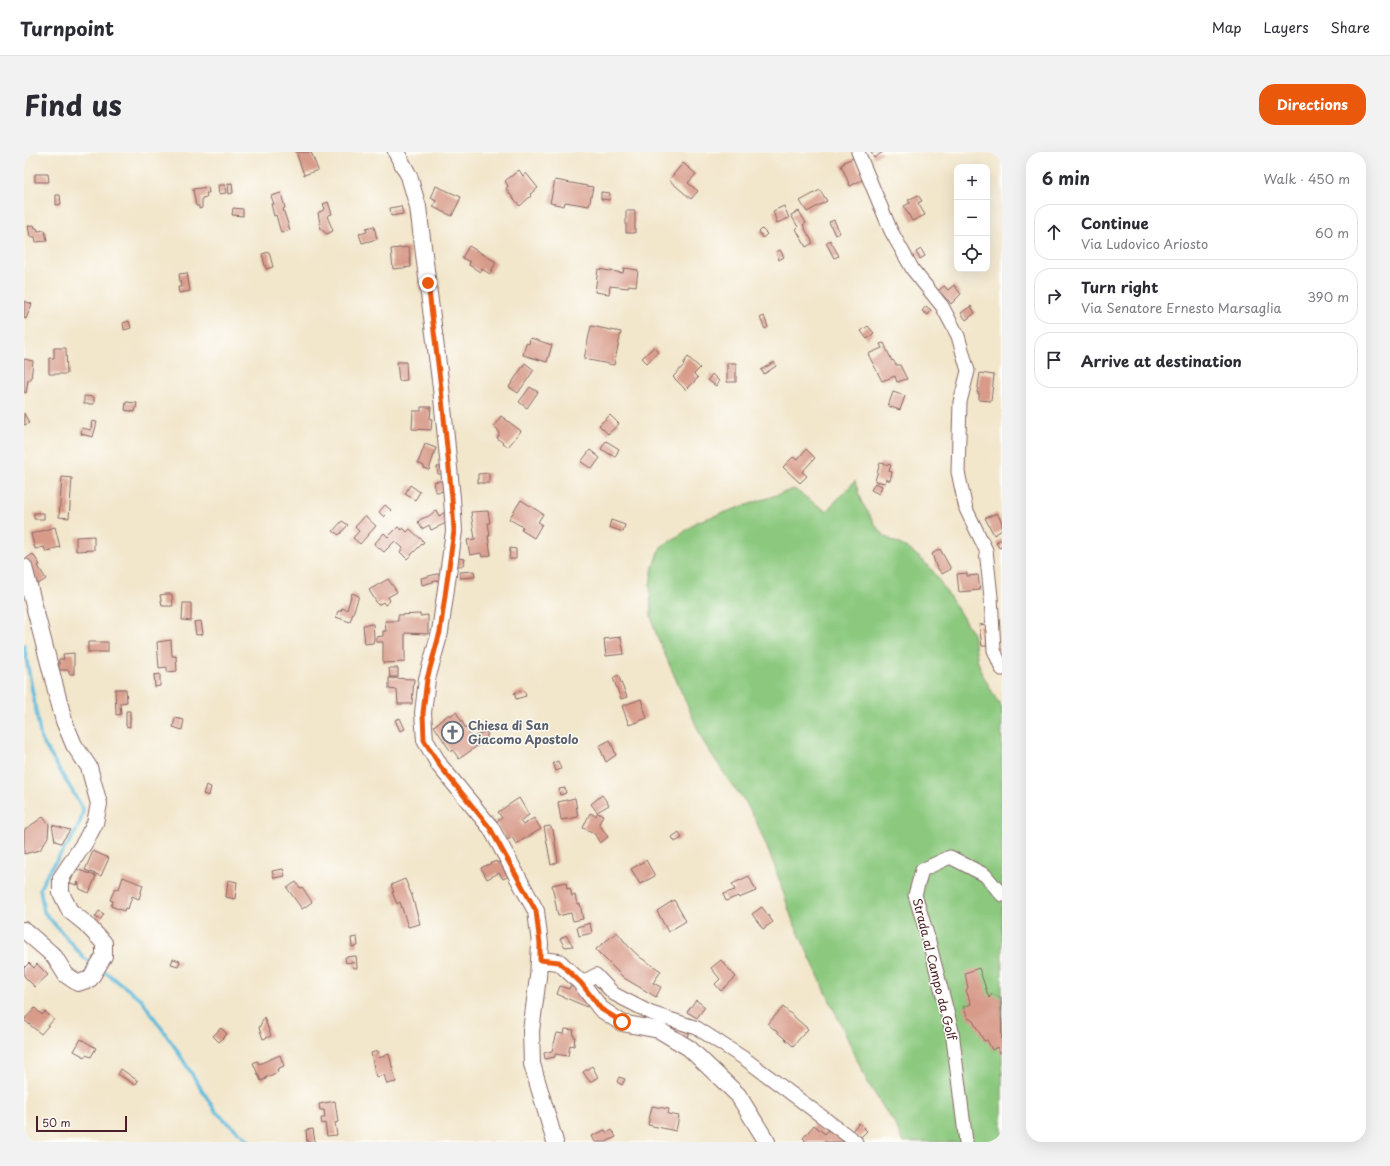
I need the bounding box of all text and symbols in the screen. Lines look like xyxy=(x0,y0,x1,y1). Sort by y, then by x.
text: Turnpoint xyxy=(20,14,114,42)
text: Map xyxy=(1212,17,1242,38)
text: Layers xyxy=(1264,17,1309,38)
text: Share xyxy=(1331,17,1370,38)
text: Find us xyxy=(24,83,122,126)
button: Directions xyxy=(1259,84,1366,125)
map controls xyxy=(954,164,990,272)
button: + xyxy=(954,164,990,200)
text: 6 min xyxy=(1042,165,1090,191)
text: Walk · 450 m xyxy=(1264,169,1350,188)
button: − xyxy=(954,200,990,236)
text: Continue xyxy=(1081,211,1149,234)
icon: ahead xyxy=(1043,221,1065,243)
text: 60 m xyxy=(1315,223,1349,242)
text: Via Ludovico Ariosto xyxy=(1081,234,1208,253)
button: locate xyxy=(954,236,990,272)
route end xyxy=(419,274,437,292)
text: Turn right xyxy=(1081,275,1158,298)
icon: right xyxy=(1043,285,1065,307)
text: 390 m xyxy=(1307,287,1349,306)
text: Via Senatore Ernesto Marsaglia xyxy=(1081,298,1282,317)
icon: arrive xyxy=(1043,349,1065,371)
text: Arrive at destination xyxy=(1081,349,1242,372)
place label: Chiesa di San Giacomo Apostolo xyxy=(468,716,578,748)
church icon: Chiesa di San Giacomo Apostolo xyxy=(440,719,466,745)
street label: Strada al Campo da Golf xyxy=(909,896,962,1043)
route start xyxy=(613,1013,631,1031)
scale bar xyxy=(36,1114,127,1133)
text: 50 m xyxy=(42,1114,71,1131)

